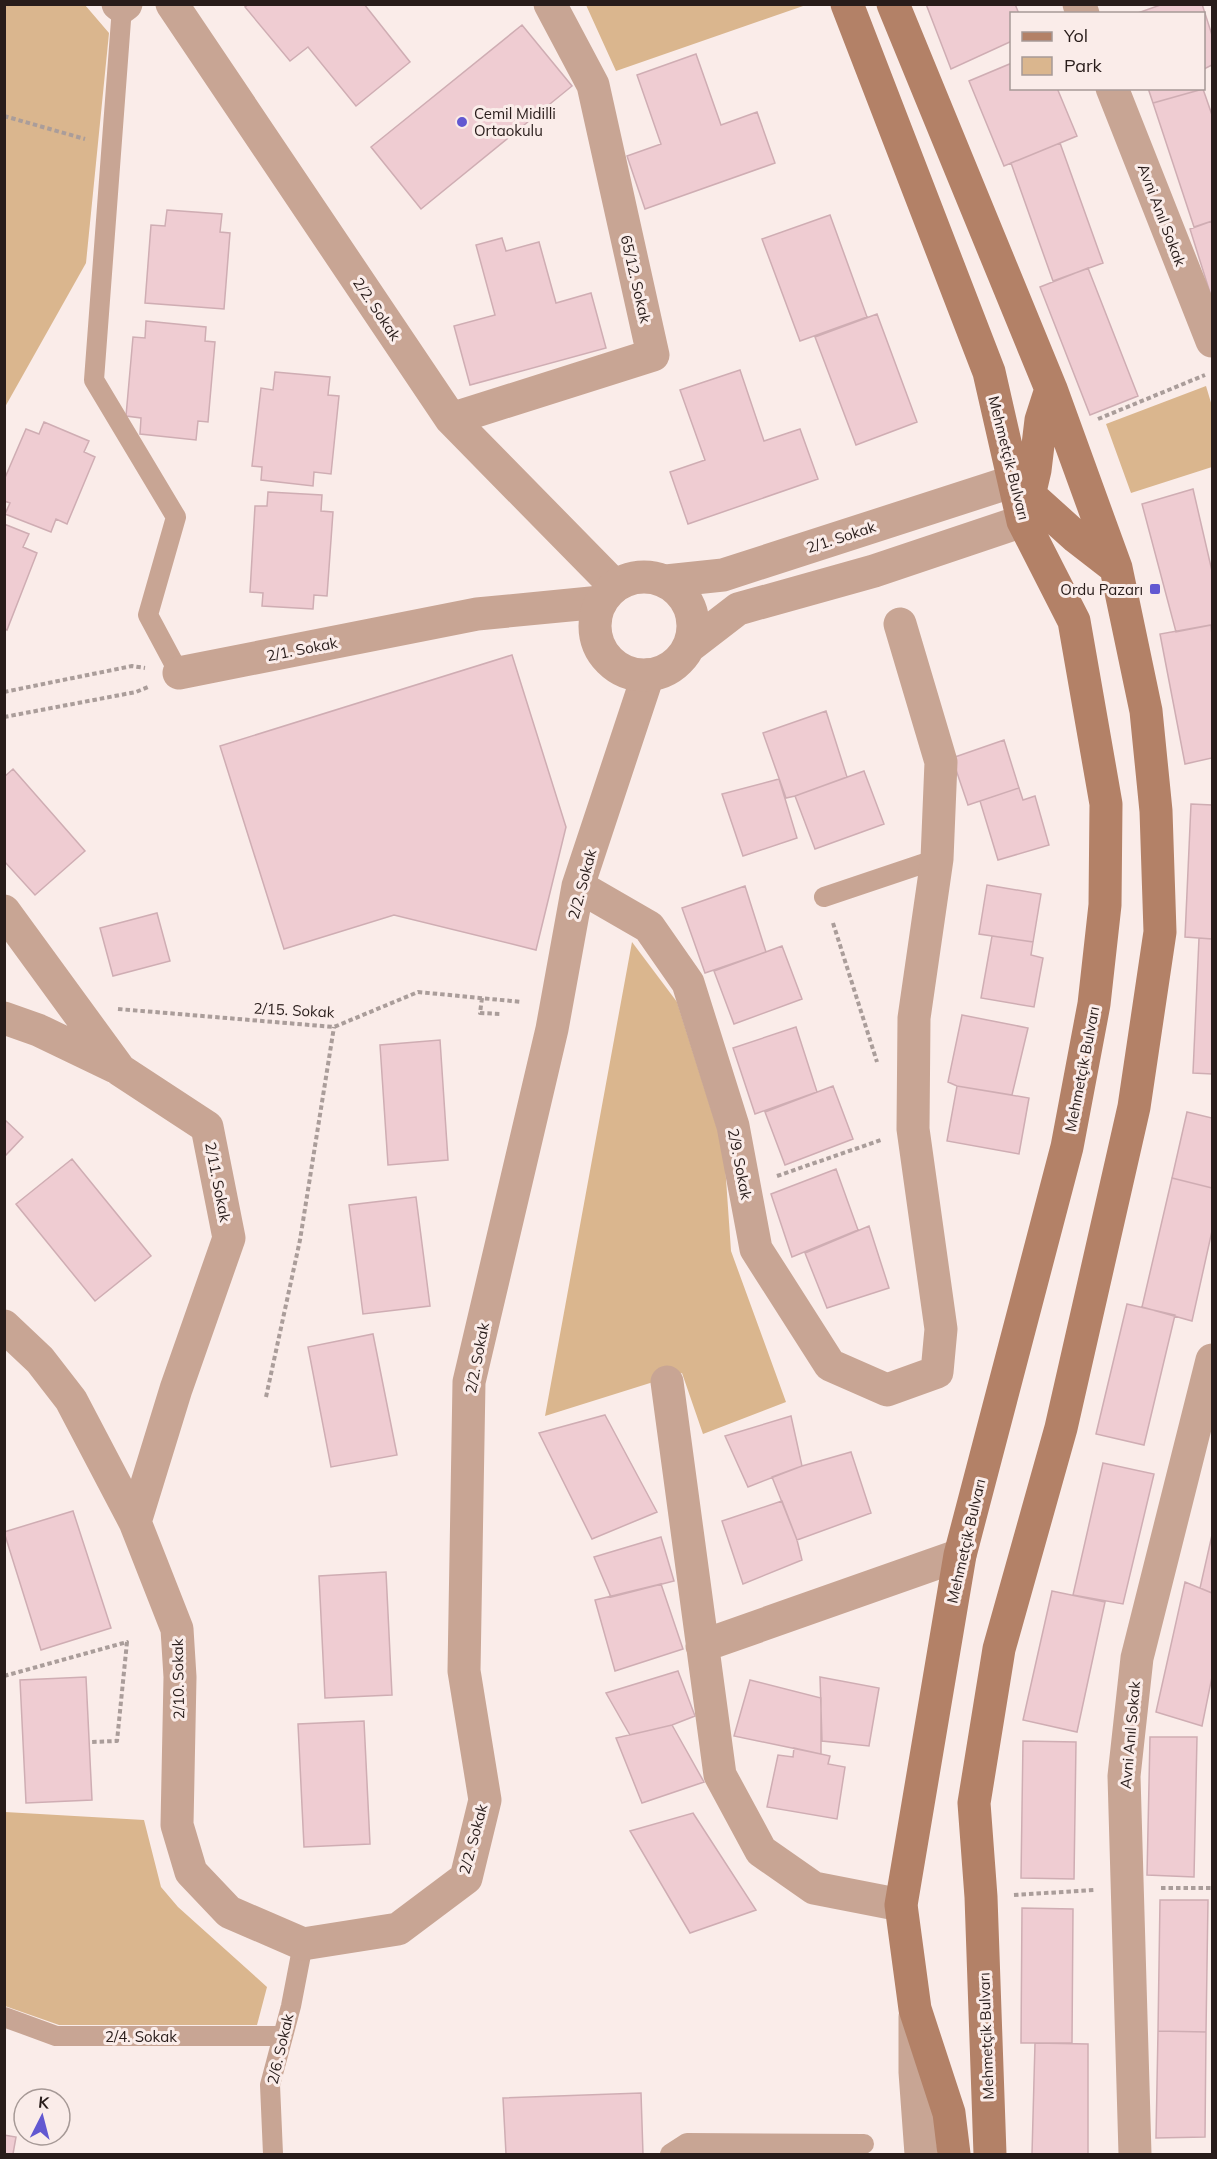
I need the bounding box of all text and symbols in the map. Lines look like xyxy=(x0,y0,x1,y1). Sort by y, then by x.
legend xyxy=(1010,12,1205,90)
text: Yol xyxy=(1063,24,1088,47)
text: Park xyxy=(1064,54,1103,77)
place label: Cemil Midilli Ortaokulu xyxy=(474,104,556,140)
marker: Cemil Midilli Ortaokulu xyxy=(455,115,469,129)
street label: Avni Anıl Sokak xyxy=(1134,161,1190,269)
street label: 65/12. Sokak xyxy=(617,233,655,325)
street label: 2/2. Sokak xyxy=(349,274,405,344)
street label: Mehmetçik Bulvarı xyxy=(984,394,1034,522)
street label: 2/1. Sokak xyxy=(804,517,878,557)
place label: Ordu Pazarı xyxy=(1060,580,1143,599)
marker: Ordu Pazarı xyxy=(1148,582,1162,596)
street label: 2/1. Sokak xyxy=(265,633,339,665)
street label: 2/2. Sokak xyxy=(564,847,601,921)
street label: 2/15. Sokak xyxy=(253,998,335,1022)
street label: Mehmetçik Bulvarı xyxy=(1061,1005,1103,1133)
street label: 2/9. Sokak xyxy=(724,1127,756,1201)
street label: 2/11. Sokak xyxy=(201,1140,235,1224)
street label: 2/2. Sokak xyxy=(461,1321,493,1395)
street label: Mehmetçik Bulvarı xyxy=(942,1477,990,1605)
street label: 2/10. Sokak xyxy=(168,1638,188,1720)
street label: Avni Anıl Sokak xyxy=(1116,1680,1144,1790)
street label: 2/2. Sokak xyxy=(455,1802,492,1876)
street label: Mehmetçik Bulvarı xyxy=(974,1972,998,2100)
street label: 2/6. Sokak xyxy=(263,2012,297,2086)
street label: 2/4. Sokak xyxy=(105,2027,177,2046)
north arrow xyxy=(12,2087,72,2147)
text: K xyxy=(37,2092,51,2113)

